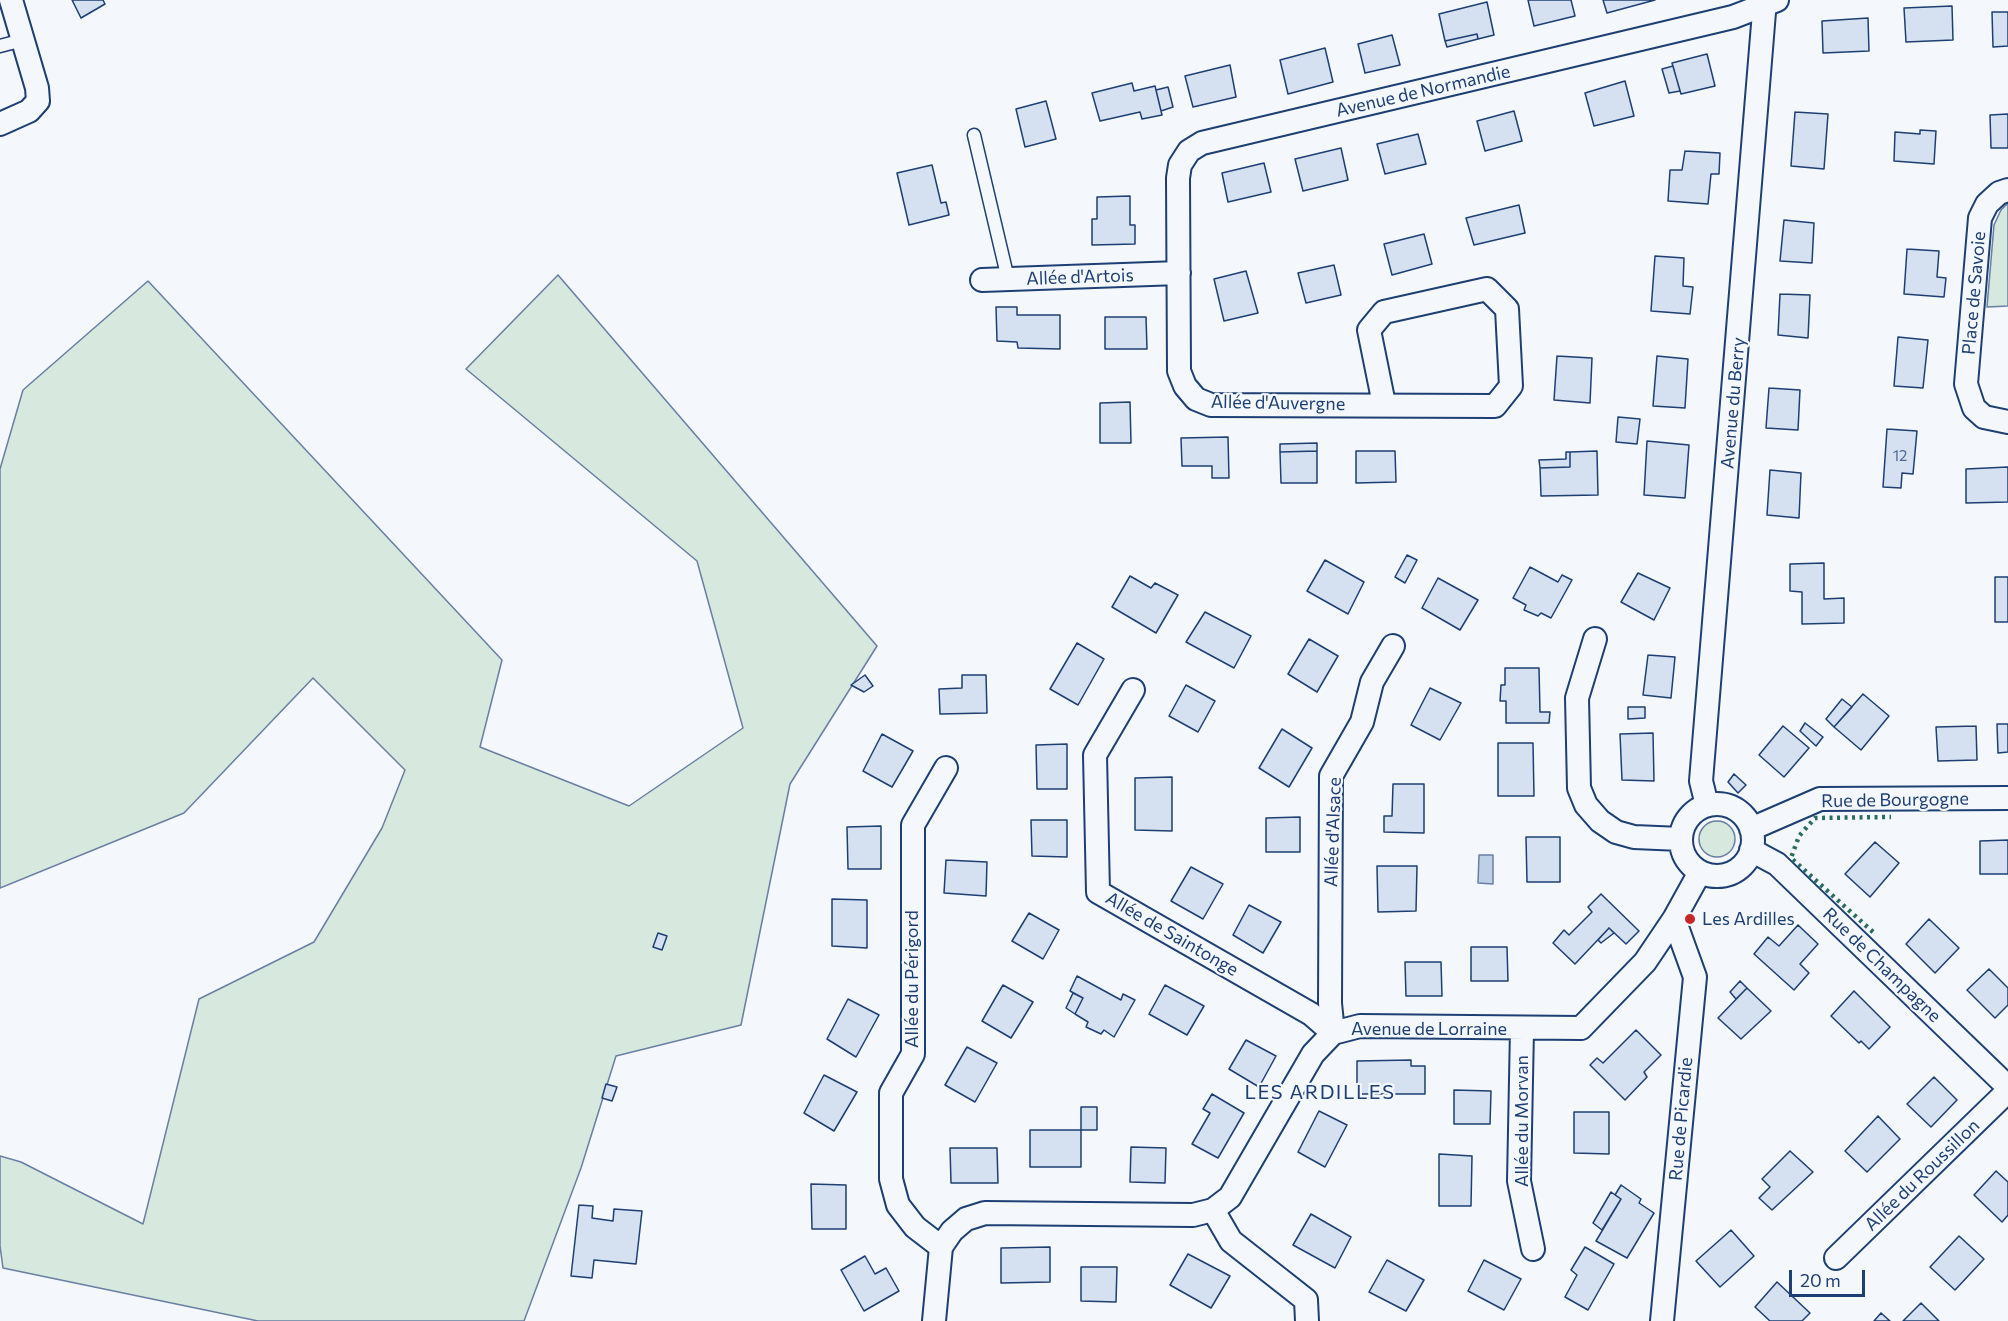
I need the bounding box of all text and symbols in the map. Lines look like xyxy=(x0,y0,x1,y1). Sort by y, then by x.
street label: Avenue de Normandie xyxy=(1334,60,1512,122)
street label: Place de Savoie xyxy=(1958,230,1990,356)
street label: Allée d'Artois xyxy=(1026,264,1134,290)
street label: Avenue du Berry xyxy=(1716,336,1750,470)
street label: Allée d'Auvergne xyxy=(1211,391,1345,415)
house number: 12 xyxy=(1893,447,1907,465)
street label: Allée d'Alsace xyxy=(1320,777,1346,887)
street label: Rue de Bourgogne xyxy=(1821,788,1969,812)
street label: Allée de Saintonge xyxy=(1102,887,1242,981)
street label: Rue de Champagne xyxy=(1819,903,1945,1027)
place label: Les Ardilles xyxy=(1702,908,1795,930)
street label: Allée du Périgord xyxy=(901,910,923,1048)
marker: Les Ardilles xyxy=(1683,912,1697,926)
street label: Avenue de Lorraine xyxy=(1351,1018,1507,1040)
street label: Allée du Morvan xyxy=(1511,1055,1533,1187)
street label: Rue de Picardie xyxy=(1665,1056,1697,1182)
district label: LES ARDILLES xyxy=(1245,1080,1395,1104)
street label: Allée du Roussillon xyxy=(1860,1115,1984,1235)
scale bar xyxy=(1792,1258,1868,1296)
text: 20 m xyxy=(1800,1269,1841,1291)

